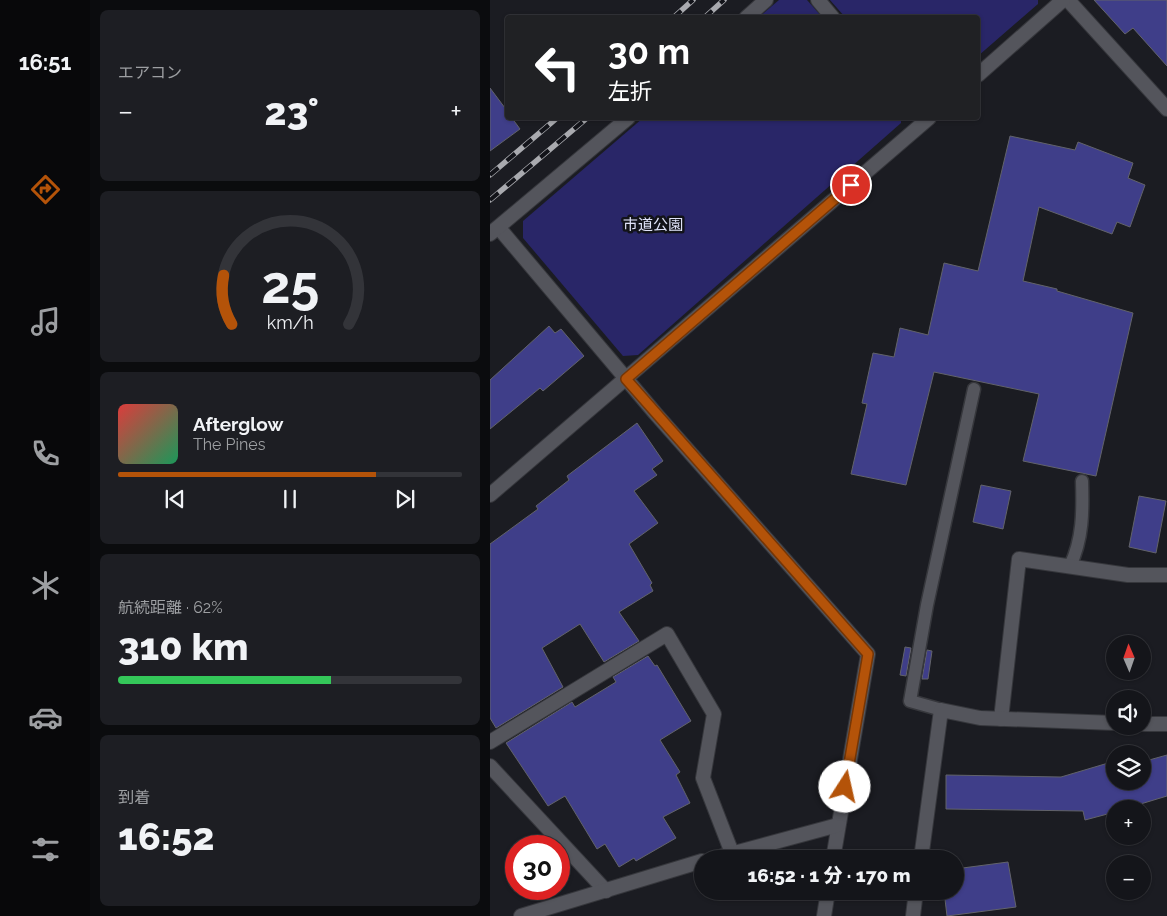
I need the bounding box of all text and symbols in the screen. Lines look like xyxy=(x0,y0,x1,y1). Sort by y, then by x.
text: 30 m xyxy=(608,31,690,72)
icon: left xyxy=(525,35,590,100)
text: 16:51 xyxy=(19,49,71,75)
text: エアコン xyxy=(118,63,182,82)
text: 左折 xyxy=(608,78,652,104)
text: 23° xyxy=(265,89,319,134)
text: − xyxy=(118,95,133,128)
text: + xyxy=(450,95,462,128)
pin xyxy=(830,164,872,206)
icon: arrive xyxy=(837,171,865,199)
icon: directions xyxy=(28,172,63,207)
park label: 市道公園 xyxy=(623,216,683,234)
text: 25 xyxy=(261,254,319,315)
icon: music xyxy=(28,304,63,339)
text: km/h xyxy=(266,312,314,333)
text: Afterglow xyxy=(193,413,283,435)
text: The Pines xyxy=(193,435,265,454)
icon: phone xyxy=(28,436,63,471)
icon: previous xyxy=(161,485,189,513)
icon: pause xyxy=(276,485,304,513)
icon: next xyxy=(391,485,419,513)
icon: climate xyxy=(28,568,63,603)
text: 航続距離 · 62% xyxy=(118,598,223,617)
text: 310 km xyxy=(118,624,249,669)
north arrow xyxy=(1106,635,1151,680)
map controls xyxy=(1106,635,1151,900)
button: sound xyxy=(1106,690,1151,735)
icon: car xyxy=(28,700,63,735)
button: layers xyxy=(1106,745,1151,790)
position arrow xyxy=(818,760,870,812)
text: 到着 xyxy=(118,788,150,807)
button: + xyxy=(1106,800,1151,845)
text: 16:52 xyxy=(118,814,214,859)
icon: filters xyxy=(28,832,63,867)
speed limit sign: 30 xyxy=(505,835,570,900)
button: − xyxy=(1106,855,1151,900)
text: 16:52 · 1 分 · 170 m xyxy=(748,864,910,886)

